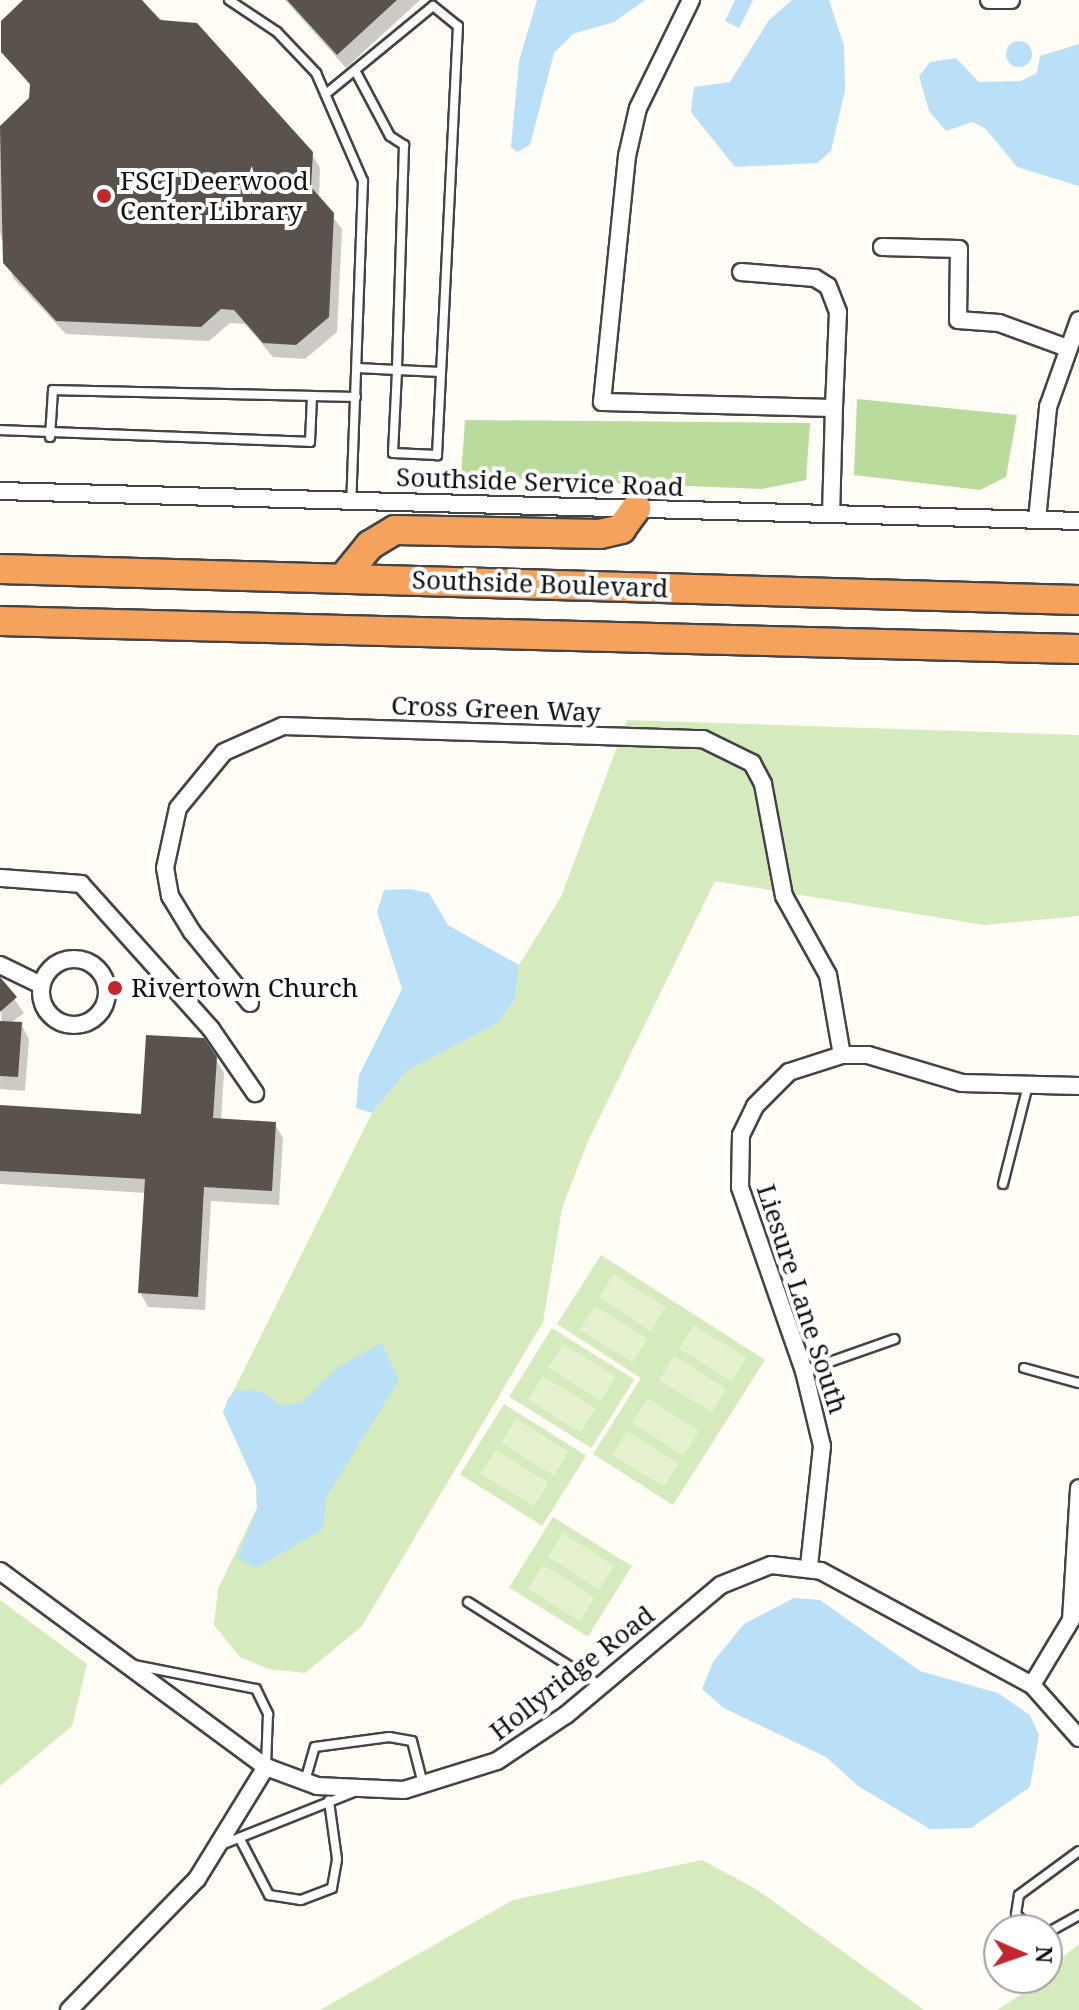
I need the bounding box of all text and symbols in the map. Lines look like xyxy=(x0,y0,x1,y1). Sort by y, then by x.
place label: FSCJ Deerwood Center Library xyxy=(120,165,309,226)
marker: FSCJ Deerwood Center Library xyxy=(95,187,113,205)
street label: Southside Service Road xyxy=(396,461,684,503)
street label: Southside Boulevard xyxy=(411,564,669,604)
street label: Cross Green Way xyxy=(391,690,601,728)
place label: Rivertown Church xyxy=(131,972,358,1004)
marker: Rivertown Church xyxy=(106,979,124,997)
street label: Liesure Lane South xyxy=(750,1180,854,1418)
street label: Hollyridge Road xyxy=(483,1599,661,1747)
north arrow xyxy=(983,1914,1063,1994)
text: N xyxy=(1030,1946,1060,1964)

